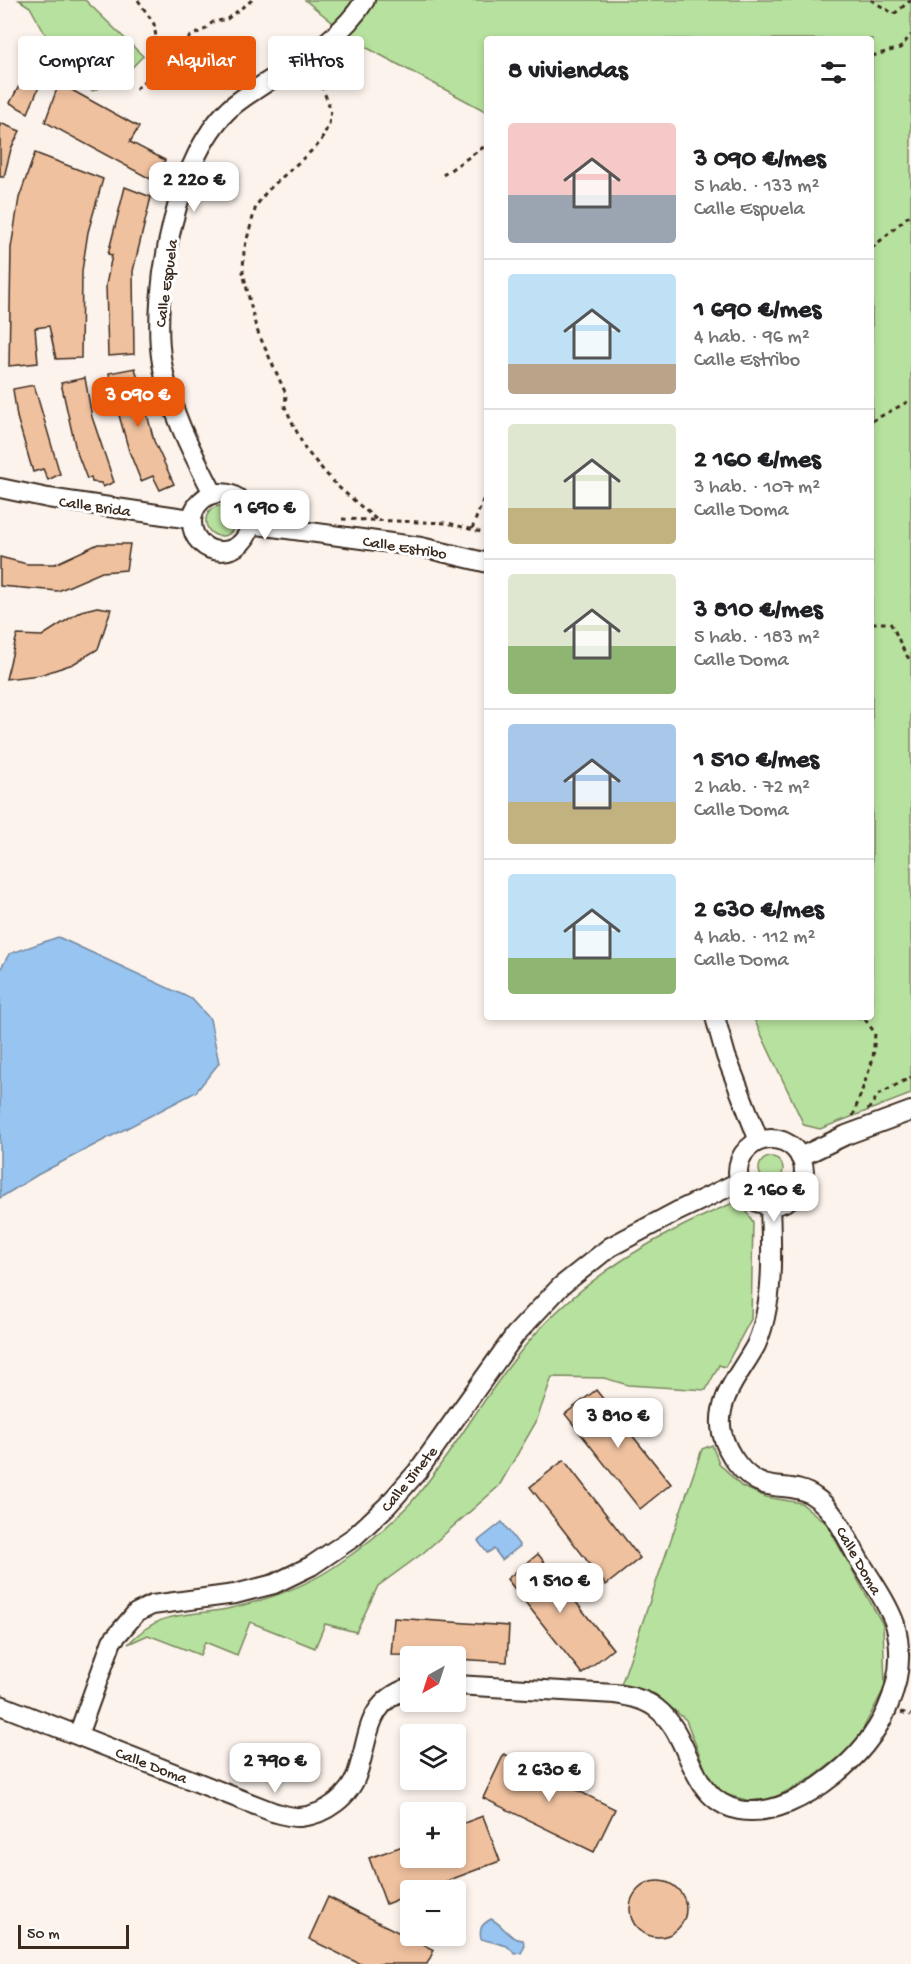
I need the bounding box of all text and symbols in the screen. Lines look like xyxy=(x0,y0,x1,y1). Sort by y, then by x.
chip: Comprar xyxy=(18,36,134,90)
chip: Alquilar xyxy=(146,36,256,90)
chip: Filtros xyxy=(268,36,364,90)
icon: filters xyxy=(817,56,850,89)
text: 8 viviendas xyxy=(508,57,628,88)
text: 3 090 €/mes xyxy=(694,145,826,176)
icon: home xyxy=(556,147,628,219)
pin: 2 220 € xyxy=(139,162,249,213)
text: 2 220 € xyxy=(163,170,225,193)
text: 5 hab. · 133 m² xyxy=(694,176,819,199)
text: Calle Espuela xyxy=(694,199,805,222)
street label: Calle Espuela xyxy=(153,237,184,329)
text: 1 690 €/mes xyxy=(694,296,821,327)
icon: home xyxy=(556,298,628,370)
text: 4 hab. · 96 m² xyxy=(694,327,810,350)
text: Calle Estribo xyxy=(694,350,800,373)
pin: 3 090 € xyxy=(83,377,193,428)
text: 3 090 € xyxy=(106,385,170,408)
text: 2 160 €/mes xyxy=(694,446,821,477)
icon: home xyxy=(556,448,628,520)
text: 3 hab. · 107 m² xyxy=(694,477,820,500)
pin: 1 690 € xyxy=(210,490,320,541)
street label: Calle Brida xyxy=(57,494,133,523)
text: 1 690 € xyxy=(235,498,295,521)
text: Calle Doma xyxy=(694,500,789,523)
street label: Calle Estribo xyxy=(361,533,448,565)
text: 3 810 €/mes xyxy=(694,596,823,627)
icon: home xyxy=(556,598,628,670)
text: 5 hab. · 183 m² xyxy=(694,627,820,650)
text: Calle Doma xyxy=(694,650,789,673)
text: 1 510 €/mes xyxy=(694,746,819,777)
icon: home xyxy=(556,748,628,820)
text: 2 hab. · 72 m² xyxy=(694,777,810,800)
text: Calle Doma xyxy=(694,800,789,823)
text: 2 630 €/mes xyxy=(694,896,824,927)
icon: home xyxy=(556,898,628,970)
text: 4 hab. · 112 m² xyxy=(694,927,815,950)
text: Calle Doma xyxy=(694,950,789,973)
pin: 2 160 € xyxy=(719,1172,829,1223)
text: 2 160 € xyxy=(744,1180,804,1203)
pin: 3 810 € xyxy=(563,1398,673,1449)
text: 3 810 € xyxy=(587,1406,649,1429)
street label: Calle Jinete xyxy=(378,1443,444,1517)
street label: Calle Doma xyxy=(830,1524,885,1600)
pin: 1 510 € xyxy=(505,1563,615,1614)
text: 1 510 € xyxy=(530,1571,590,1594)
north arrow xyxy=(400,1646,466,1712)
map controls xyxy=(400,1646,466,1946)
button: layers xyxy=(400,1724,466,1790)
pin: 2 790 € xyxy=(220,1743,330,1794)
street label: Calle Doma xyxy=(112,1745,190,1790)
text: 2 790 € xyxy=(244,1751,306,1774)
pin: 2 630 € xyxy=(494,1752,604,1803)
text: 2 630 € xyxy=(517,1760,581,1783)
button: + xyxy=(400,1802,466,1868)
button: − xyxy=(400,1880,466,1946)
scale bar xyxy=(18,1922,129,1950)
text: 50 m xyxy=(27,1926,60,1945)

